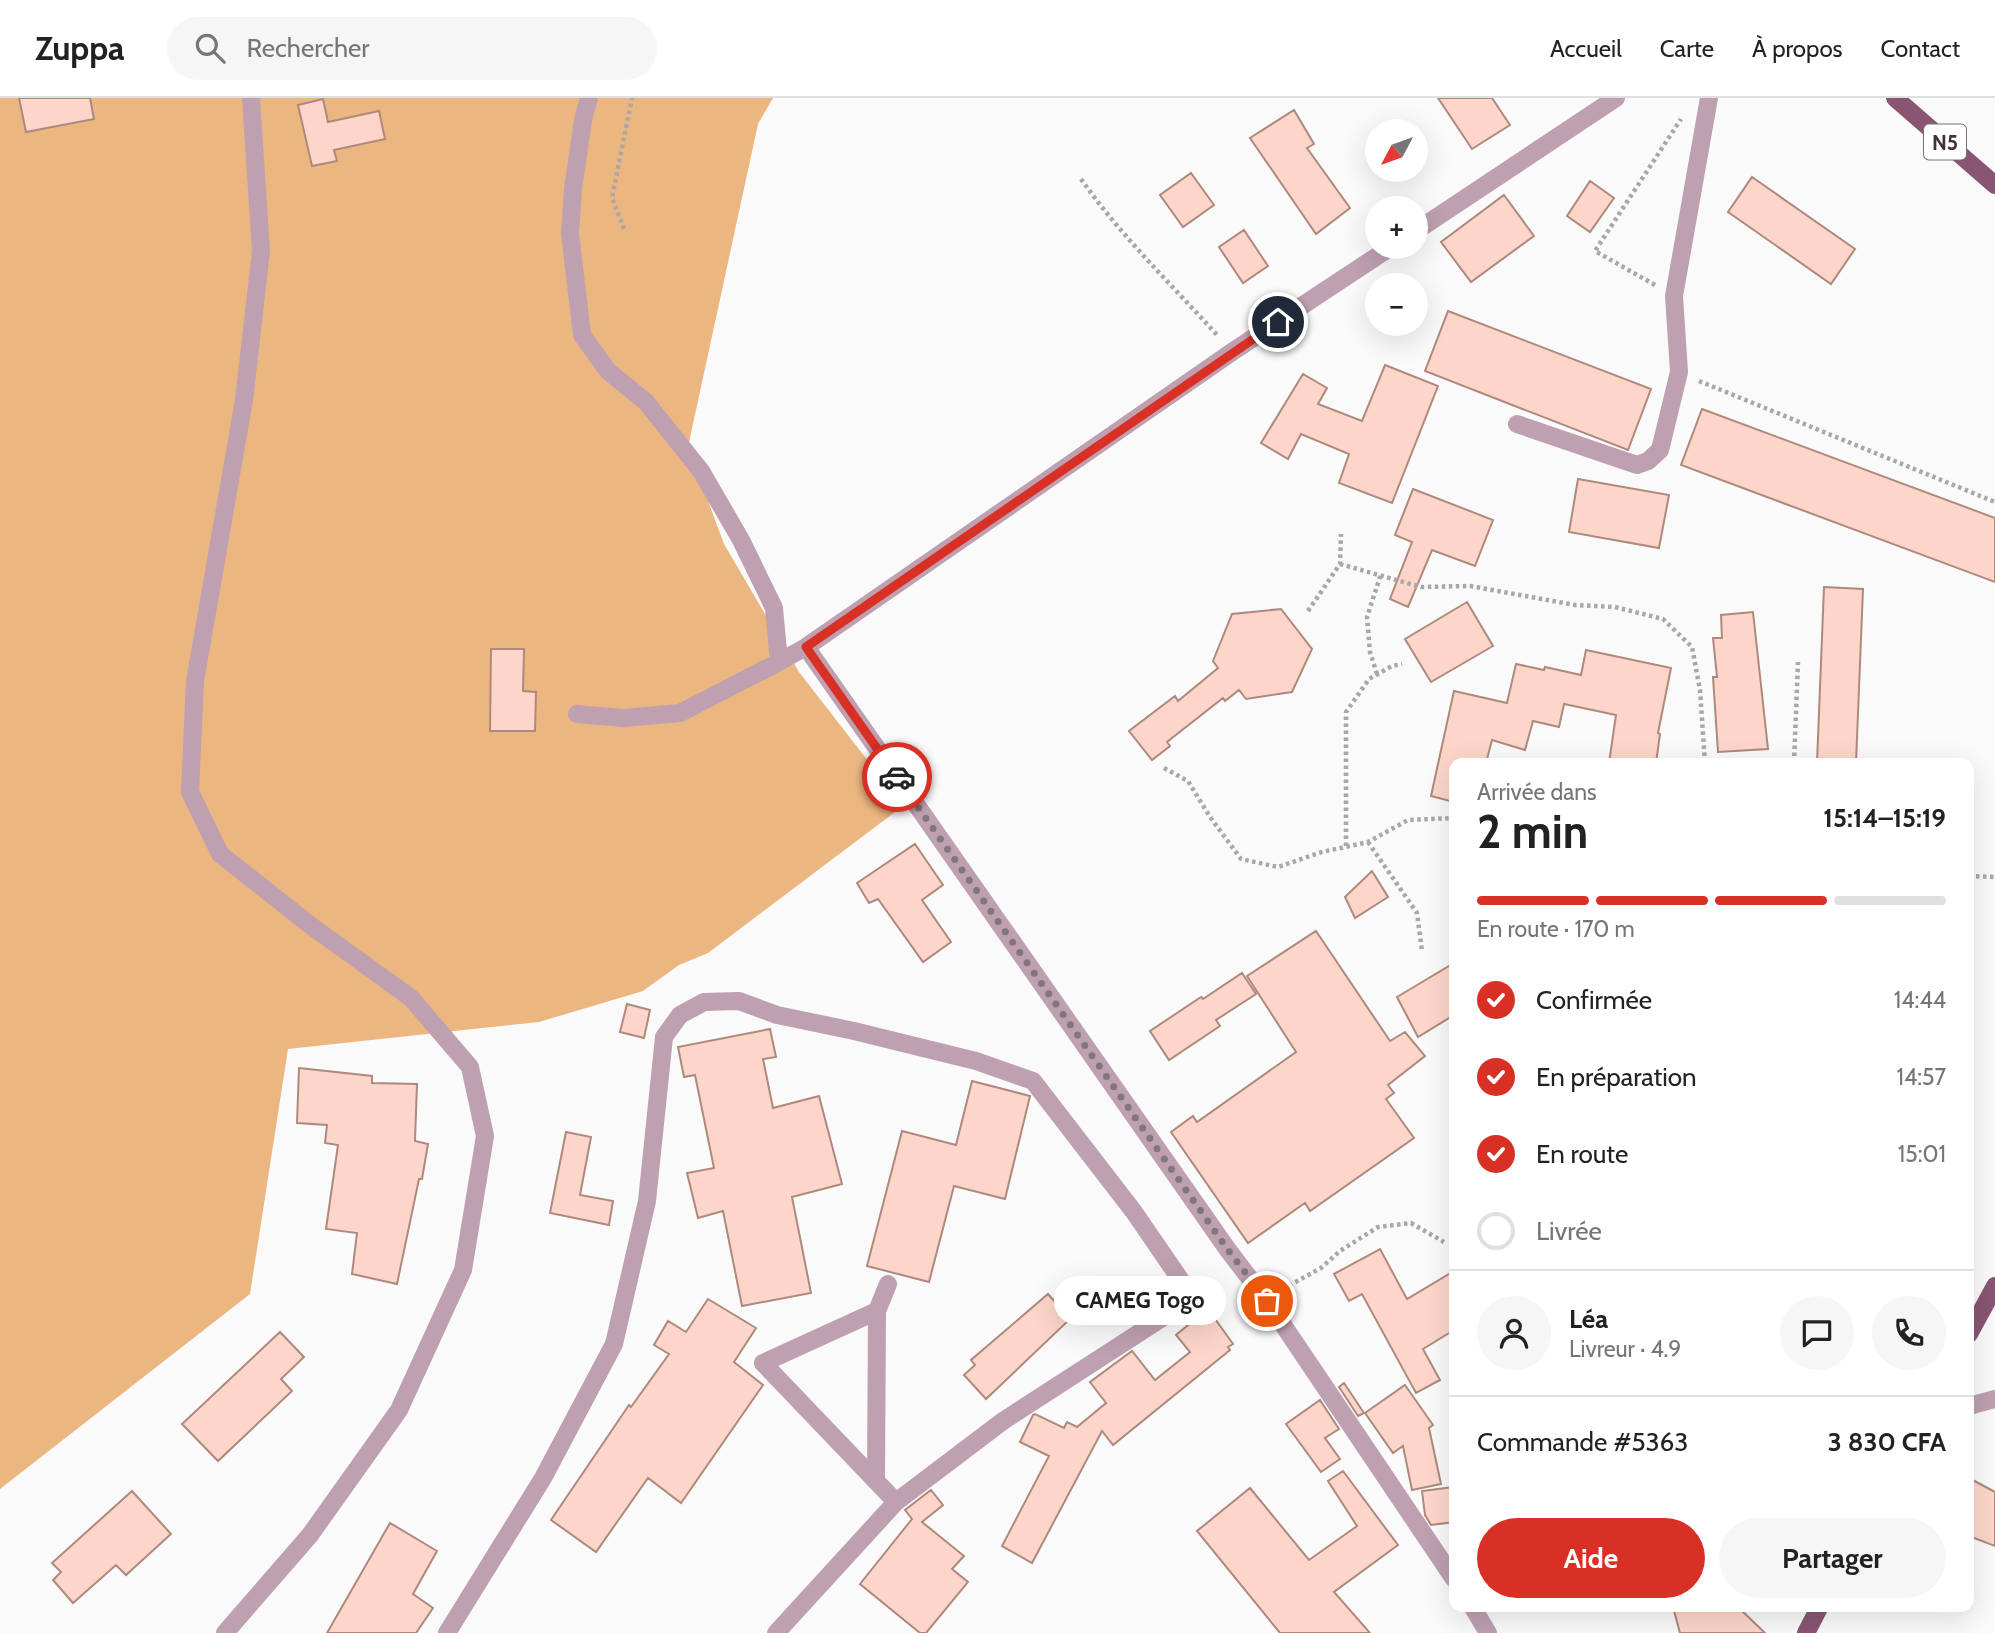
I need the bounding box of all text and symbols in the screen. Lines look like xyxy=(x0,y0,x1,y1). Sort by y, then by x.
search box xyxy=(167,17,657,80)
text: Zuppa xyxy=(35,28,125,68)
icon: search xyxy=(191,29,229,67)
text: Rechercher xyxy=(247,32,370,64)
text: Accueil xyxy=(1550,34,1622,63)
text: Carte xyxy=(1660,34,1714,63)
text: À propos xyxy=(1752,34,1843,63)
text: Contact xyxy=(1881,34,1960,63)
north arrow xyxy=(1365,119,1428,182)
map controls xyxy=(1365,119,1428,336)
road number: N5 xyxy=(1924,124,1966,159)
button: + xyxy=(1365,196,1428,259)
button: − xyxy=(1365,273,1428,336)
pin xyxy=(1248,292,1308,352)
icon: home xyxy=(1259,303,1297,341)
courier xyxy=(862,742,932,812)
icon: car xyxy=(878,758,916,796)
text: Arrivée dans xyxy=(1477,778,1597,806)
text: 15:14–15:19 xyxy=(1823,802,1946,834)
text: 2 min xyxy=(1477,804,1588,860)
text: En route · 170 m xyxy=(1477,915,1635,943)
icon: check xyxy=(1477,981,1515,1019)
text: Confirmée xyxy=(1536,984,1652,1016)
text: 14:44 xyxy=(1894,986,1946,1014)
icon: check xyxy=(1477,1058,1515,1096)
text: En préparation xyxy=(1536,1061,1697,1093)
text: 14:57 xyxy=(1896,1063,1946,1091)
icon: check xyxy=(1477,1135,1515,1173)
text: En route xyxy=(1536,1138,1628,1170)
text: 15:01 xyxy=(1898,1140,1946,1168)
text: Livrée xyxy=(1536,1215,1602,1247)
pin xyxy=(1237,1271,1297,1331)
callout: CAMEG Togo xyxy=(1054,1276,1225,1326)
icon: bag xyxy=(1248,1282,1286,1320)
text: CAMEG Togo xyxy=(1075,1286,1205,1314)
button: person xyxy=(1477,1296,1551,1370)
button: chat xyxy=(1780,1296,1854,1370)
button: phone xyxy=(1872,1296,1946,1370)
text: Léa xyxy=(1569,1303,1608,1335)
text: Livreur · 4.9 xyxy=(1569,1335,1681,1363)
text: Commande #5363 xyxy=(1477,1426,1688,1458)
text: 3 830 CFA xyxy=(1828,1426,1946,1458)
button: Aide xyxy=(1477,1518,1705,1598)
button: Partager xyxy=(1719,1518,1946,1598)

